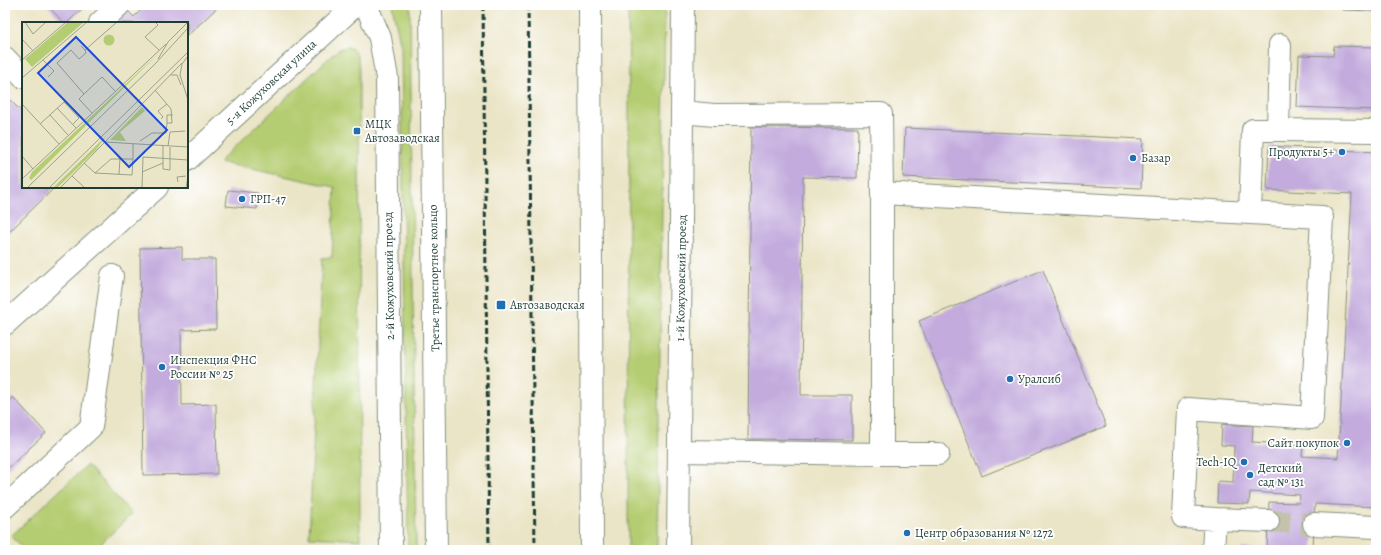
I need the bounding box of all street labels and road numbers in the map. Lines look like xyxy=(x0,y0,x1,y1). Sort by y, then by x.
street label: 5-я Кожуховская улица xyxy=(222,36,320,128)
street label: Третье транспортное кольцо xyxy=(425,204,443,352)
street label: 2-й Кожуховский проезд xyxy=(380,212,398,340)
street label: 1-й Кожуховский проезд xyxy=(672,214,690,341)

